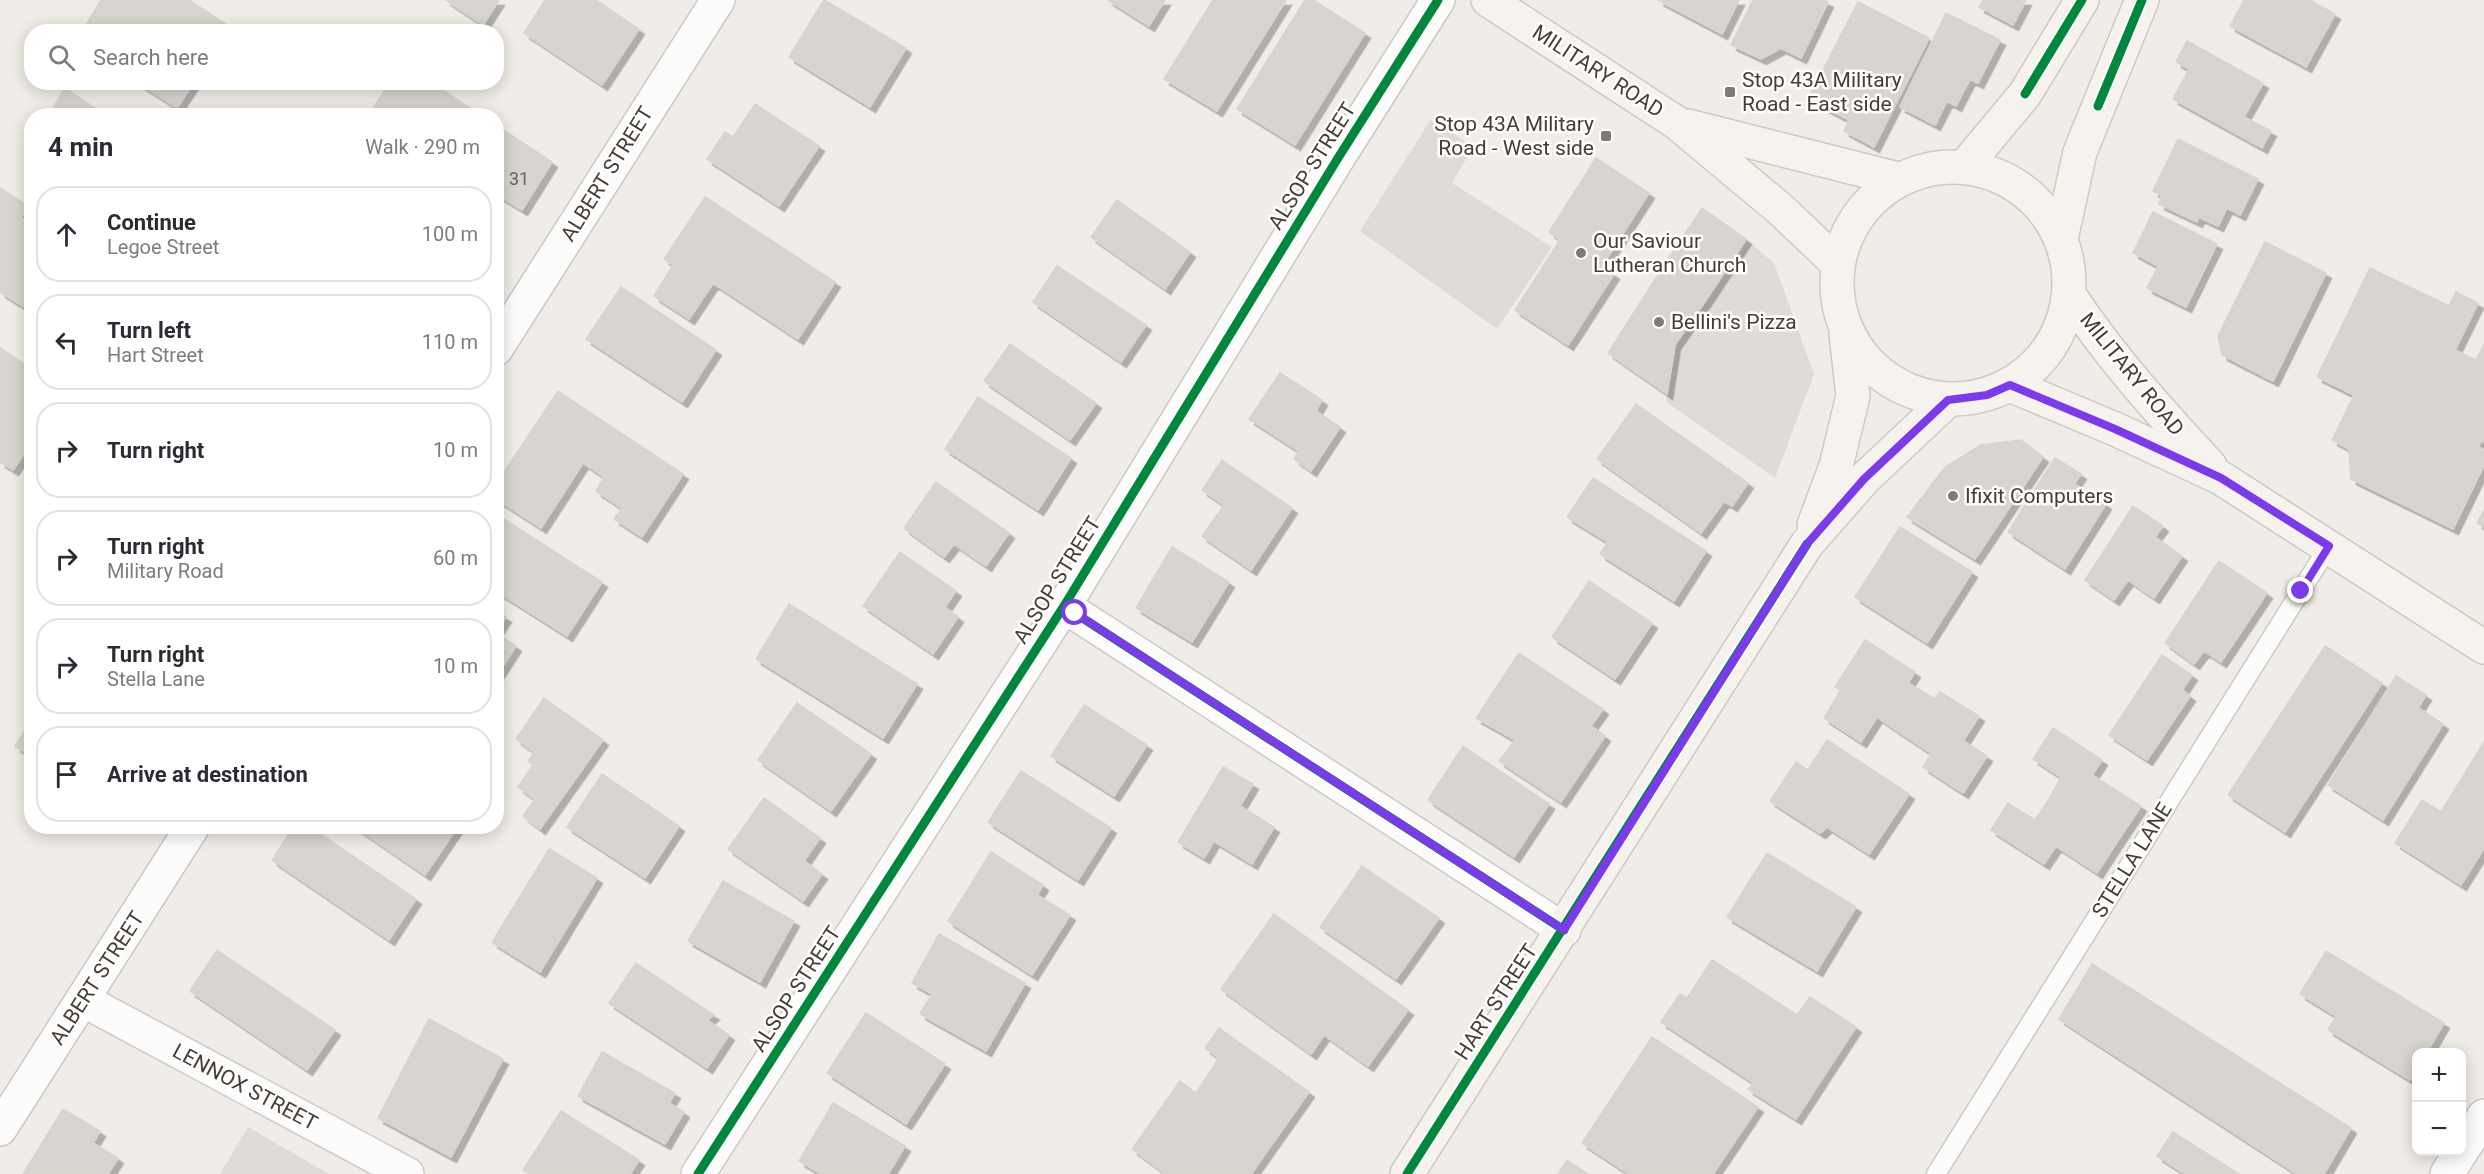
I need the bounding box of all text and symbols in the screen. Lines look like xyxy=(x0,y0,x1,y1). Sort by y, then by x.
street label: MILITARY ROAD xyxy=(1528,20,1668,122)
search box xyxy=(24,24,504,90)
icon: search xyxy=(45,41,78,74)
text: Search here xyxy=(93,45,209,70)
place label: Stop 43A Military Road - East side xyxy=(1742,68,1902,116)
marker: Stop 43A Military Road - East side xyxy=(1723,85,1737,99)
street label: ALSOP STREET xyxy=(1263,98,1361,234)
street label: ALBERT STREET xyxy=(556,102,658,246)
place label: Stop 43A Military Road - West side xyxy=(1434,112,1594,160)
marker: Stop 43A Military Road - West side xyxy=(1599,129,1613,143)
text: 4 min xyxy=(48,132,113,162)
text: Walk · 290 m xyxy=(365,135,480,159)
house number: 31 xyxy=(509,168,529,189)
text: Continue xyxy=(107,210,196,235)
icon: ahead xyxy=(50,218,83,251)
text: 100 m xyxy=(422,222,478,246)
place label: Our Saviour Lutheran Church xyxy=(1593,229,1746,277)
text: Legoe Street xyxy=(107,235,219,259)
marker: Our Saviour Lutheran Church xyxy=(1574,246,1588,260)
street label: MILITARY ROAD xyxy=(2075,308,2189,440)
place label: Bellini's Pizza xyxy=(1671,310,1797,334)
marker: Bellini's Pizza xyxy=(1652,315,1666,329)
text: Turn left xyxy=(107,318,191,343)
icon: left xyxy=(50,326,83,359)
text: 110 m xyxy=(422,330,478,354)
text: Hart Street xyxy=(107,343,204,367)
icon: right xyxy=(50,434,83,467)
text: Turn right xyxy=(107,438,204,463)
text: 10 m xyxy=(433,438,478,462)
place label: Ifixit Computers xyxy=(1965,484,2113,508)
marker: Ifixit Computers xyxy=(1946,489,1960,503)
street label: ALSOP STREET xyxy=(1008,512,1106,648)
text: Turn right xyxy=(107,534,204,559)
icon: right xyxy=(50,542,83,575)
text: 60 m xyxy=(433,546,478,570)
text: Military Road xyxy=(107,559,224,583)
route end xyxy=(2287,577,2313,603)
route start xyxy=(1061,599,1087,625)
text: Turn right xyxy=(107,642,204,667)
icon: right xyxy=(50,650,83,683)
text: 10 m xyxy=(433,654,478,678)
text: Stella Lane xyxy=(107,667,205,691)
icon: arrive xyxy=(50,758,83,791)
text: Arrive at destination xyxy=(107,762,308,787)
street label: STELLA LANE xyxy=(2087,798,2177,922)
street label: ALBERT STREET xyxy=(45,906,149,1049)
street label: ALSOP STREET xyxy=(746,921,846,1056)
street label: HART STREET xyxy=(1450,939,1542,1064)
street label: LENNOX STREET xyxy=(169,1039,322,1135)
map controls xyxy=(2412,1048,2466,1156)
button: + xyxy=(2412,1048,2466,1102)
button: − xyxy=(2412,1102,2466,1156)

